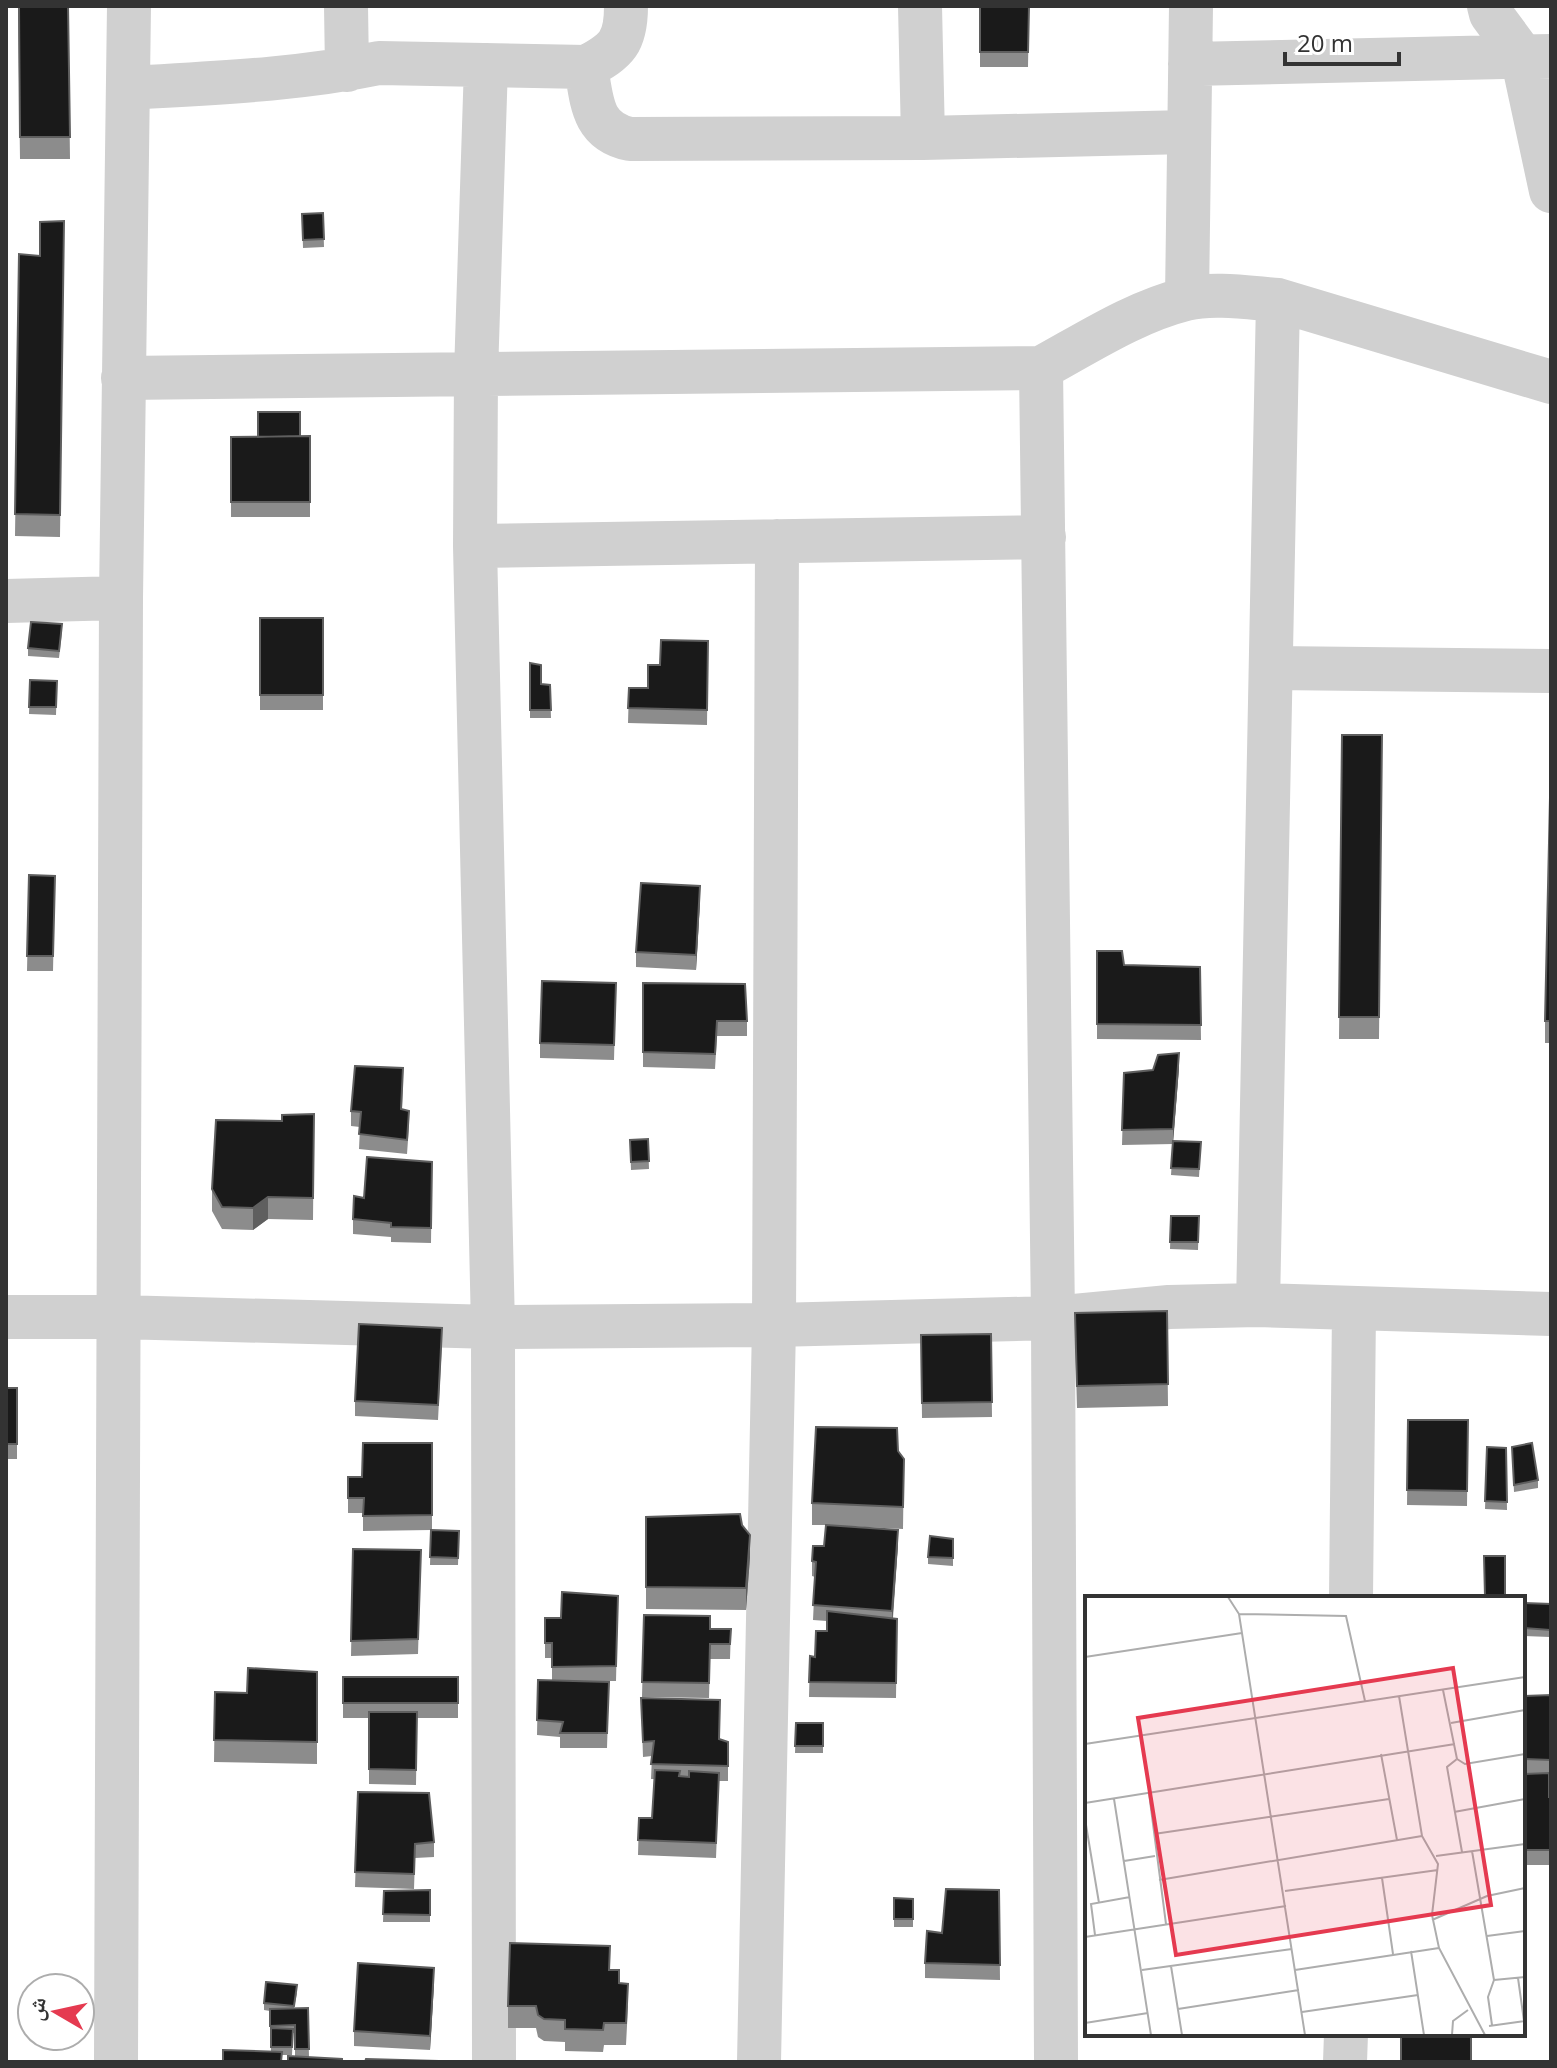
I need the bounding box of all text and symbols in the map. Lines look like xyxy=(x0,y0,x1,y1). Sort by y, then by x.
scale bar xyxy=(1285,16,1399,66)
text: 20 m xyxy=(1297,26,1353,59)
inset map xyxy=(1085,1596,1525,2036)
north arrow xyxy=(16,1972,96,2052)
text: ش xyxy=(19,1995,52,2023)

